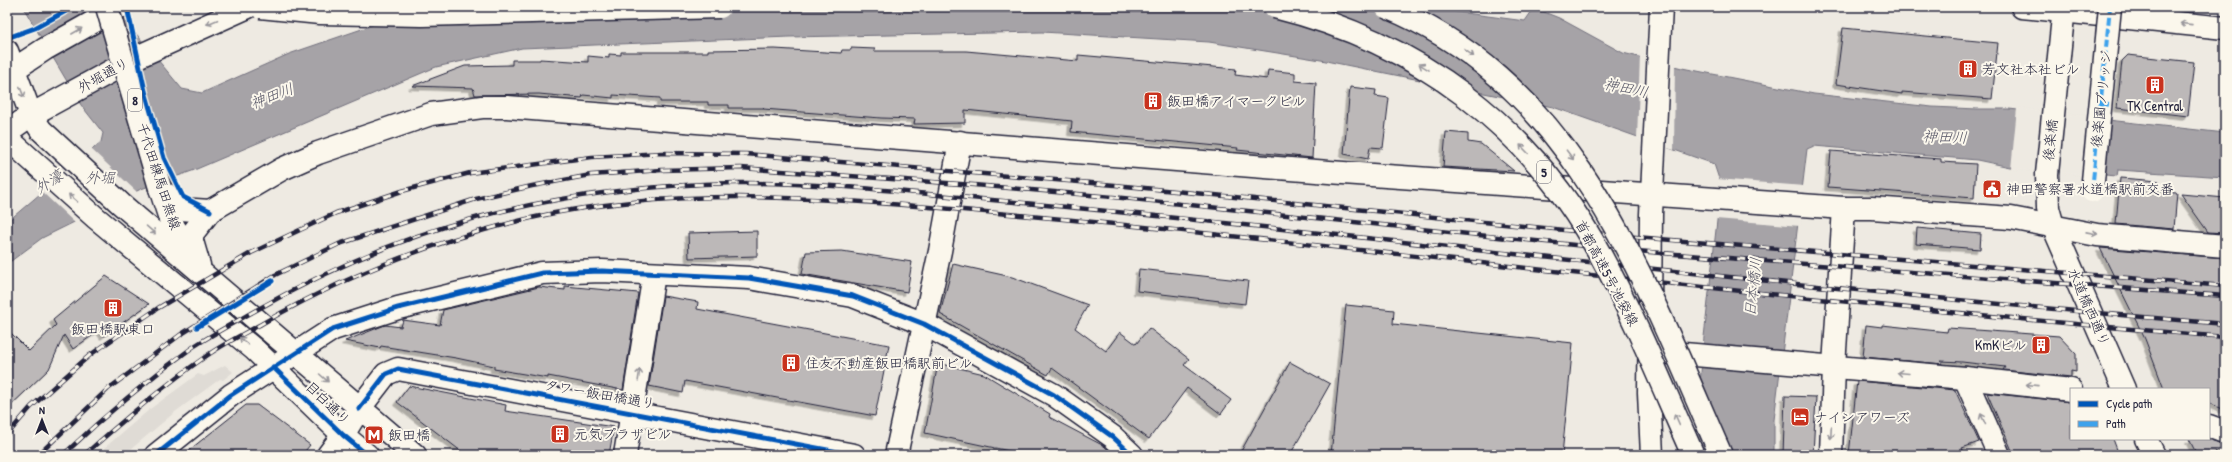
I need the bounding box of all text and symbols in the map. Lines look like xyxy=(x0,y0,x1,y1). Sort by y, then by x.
one-way arrow xyxy=(207,18,219,26)
one-way arrow xyxy=(2180,21,2193,28)
one-way arrow xyxy=(71,27,83,35)
one-way arrow xyxy=(1463,49,1474,58)
street label: 後楽園ブリッジ xyxy=(2086,49,2115,149)
street label: 外堀通り xyxy=(74,53,132,96)
building icon: 芳文社本社ビル xyxy=(1957,58,1979,80)
place label: 芳文社本社ビル xyxy=(1982,59,2080,78)
one-way arrow xyxy=(1418,63,1430,71)
water label: 神田川 xyxy=(1602,73,1650,102)
building icon: TK Central xyxy=(2144,74,2166,96)
water label: 神田川 xyxy=(247,78,297,113)
one-way arrow xyxy=(19,86,26,98)
road number: 8 xyxy=(128,89,142,111)
building icon: 飯田橋アイマークビル xyxy=(1142,90,1164,112)
place label: 飯田橋アイマークビル xyxy=(1167,91,1306,110)
place label: TK Central xyxy=(2127,96,2183,115)
street label: 後楽橋 xyxy=(2038,118,2061,162)
street label: 千代田練馬田無線 xyxy=(133,120,186,232)
water label: 神田川 xyxy=(1922,125,1968,148)
one-way arrow xyxy=(1520,144,1529,154)
one-way arrow xyxy=(1566,149,1575,160)
road number: 5 xyxy=(1537,161,1551,183)
water label: 外濠 xyxy=(30,163,69,199)
water label: 外堀 xyxy=(85,167,116,188)
public building icon: 神田警察署水道橋駅前交番 xyxy=(1981,178,2003,200)
place label: 神田警察署水道橋駅前交番 xyxy=(2006,179,2174,198)
one-way arrow xyxy=(68,193,78,202)
street label: 首都高速5号池袋線 xyxy=(1571,216,1644,329)
one-way arrow xyxy=(146,225,156,234)
one-way arrow xyxy=(2085,230,2098,238)
water label: 日本橋川 xyxy=(1739,256,1766,318)
street label: 水道橋西通り xyxy=(2064,265,2115,349)
building icon: 飯田橋駅東口 xyxy=(102,297,124,319)
place label: 飯田橋駅東口 xyxy=(71,319,155,338)
building icon: KmKビル xyxy=(2030,334,2052,356)
place label: KmKビル xyxy=(1975,335,2027,354)
one-way arrow xyxy=(238,337,249,345)
building icon: 住友不動産飯田橋駅前ビル xyxy=(780,352,802,374)
place label: 住友不動産飯田橋駅前ビル xyxy=(805,353,973,372)
one-way arrow xyxy=(635,369,643,382)
one-way arrow xyxy=(1897,369,1910,376)
one-way arrow xyxy=(319,373,329,382)
street label: タワー飯田橋通り xyxy=(543,374,657,413)
street label: 目白通り xyxy=(302,376,355,429)
one-way arrow xyxy=(2026,381,2039,389)
legend xyxy=(2070,388,2210,440)
text: Cycle path xyxy=(2106,395,2152,412)
north arrow xyxy=(22,400,62,440)
text: N xyxy=(39,403,45,417)
hotel icon: ナインアワーズ xyxy=(1789,406,1811,428)
place label: ナインアワーズ xyxy=(1814,407,1910,426)
one-way arrow xyxy=(1673,414,1680,426)
one-way arrow xyxy=(1979,414,1986,426)
text: Path xyxy=(2106,415,2126,432)
building icon: 元気プラザビル xyxy=(549,423,571,445)
metro station icon: 飯田橋 xyxy=(363,424,385,446)
place label: 元気プラザビル xyxy=(574,424,672,443)
place label: 飯田橋 xyxy=(388,425,430,444)
one-way arrow xyxy=(1827,426,1835,439)

